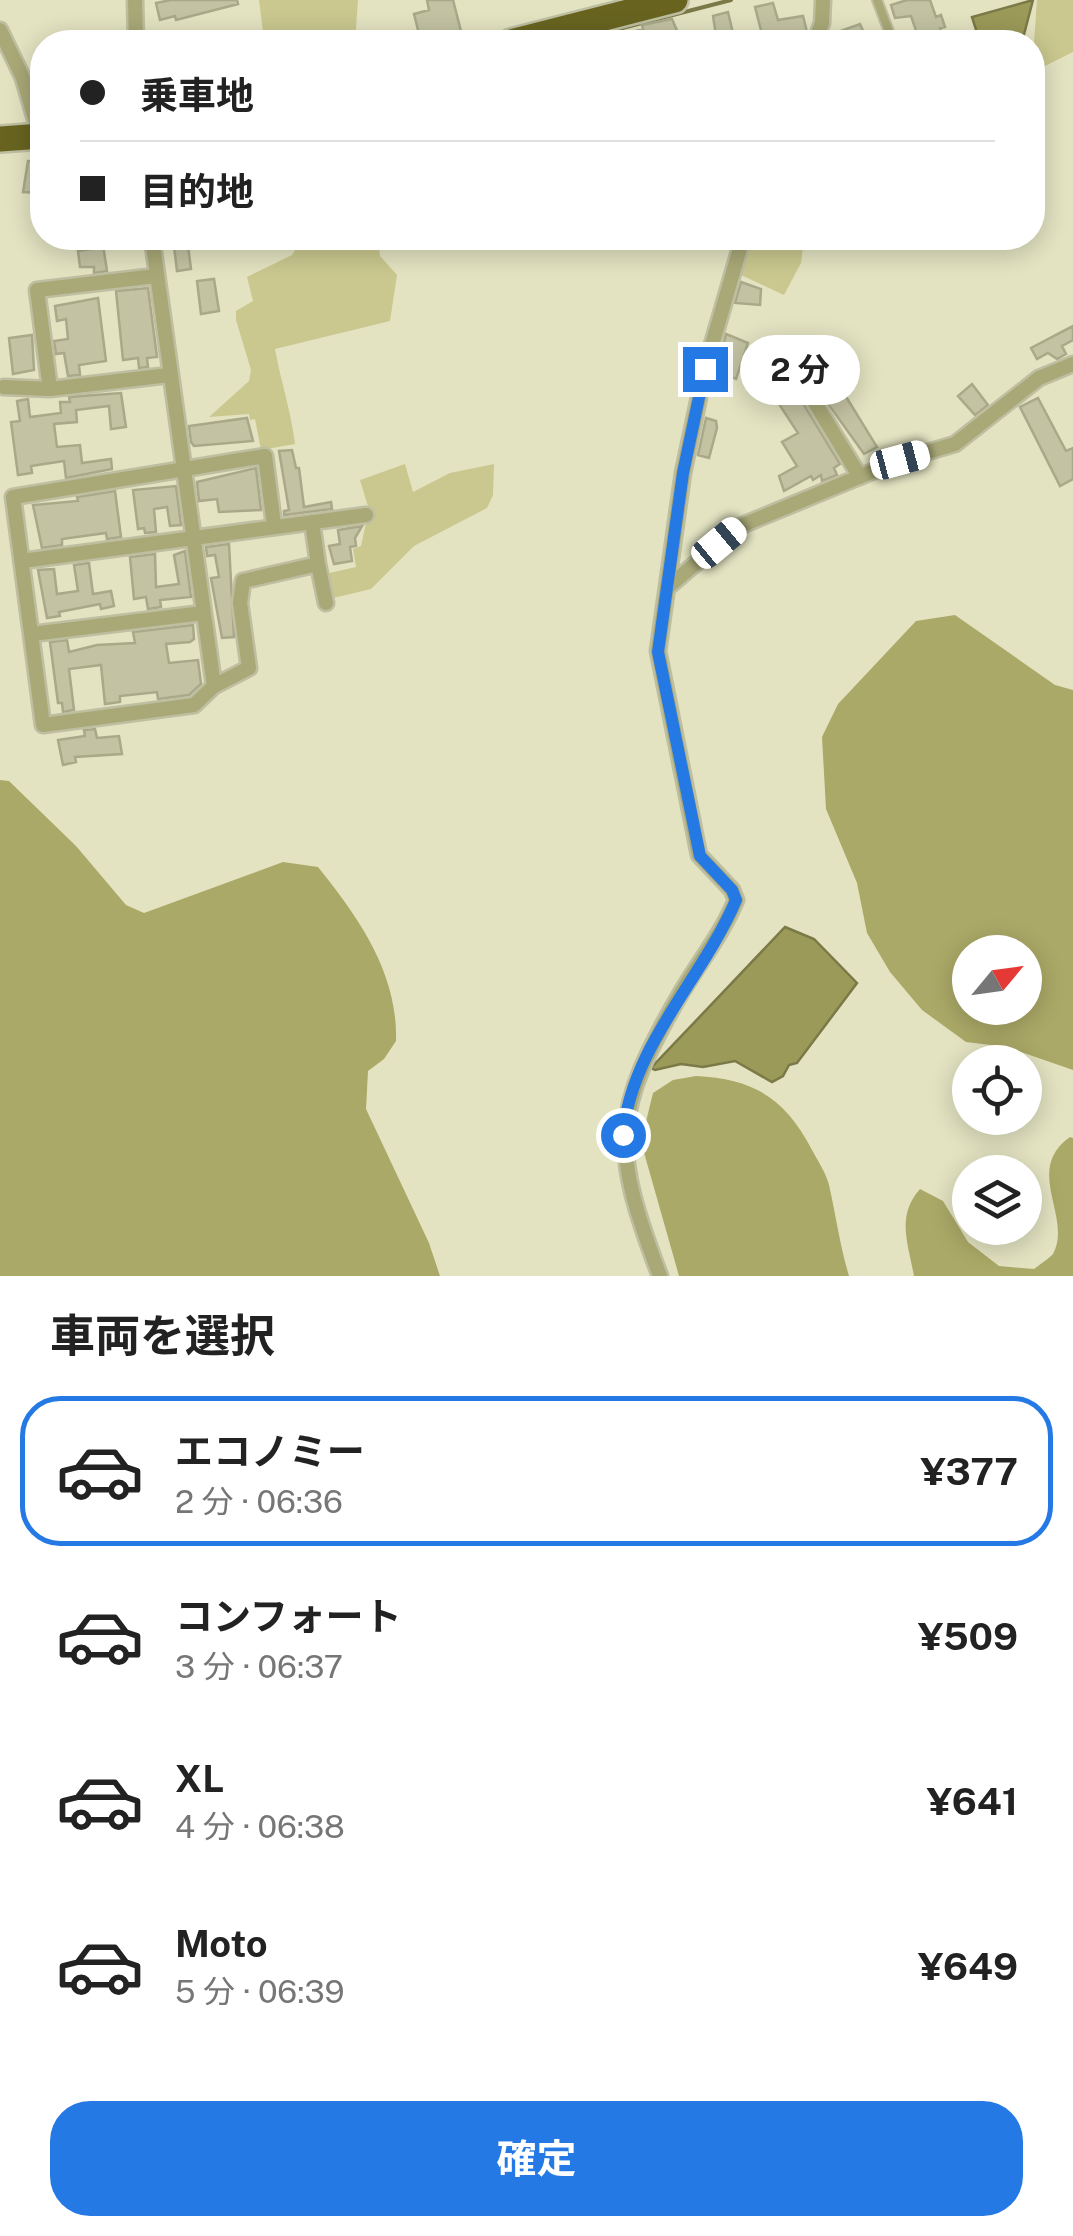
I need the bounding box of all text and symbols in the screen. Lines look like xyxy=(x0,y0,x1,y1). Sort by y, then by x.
text: 乗車地 xyxy=(140,73,254,118)
text: 目的地 xyxy=(140,169,254,214)
callout: 2 分 xyxy=(740,334,860,404)
route end xyxy=(683,347,728,392)
text: 2 分 xyxy=(770,351,830,388)
car xyxy=(867,438,933,482)
car xyxy=(686,512,752,574)
north arrow xyxy=(952,935,1042,1025)
map controls xyxy=(952,935,1042,1245)
button: locate xyxy=(952,1045,1042,1135)
route start xyxy=(601,1113,646,1158)
button: layers xyxy=(952,1155,1042,1245)
text: 車両を選択 xyxy=(50,1309,275,1362)
icon: car xyxy=(55,1426,145,1516)
text: エコノミー xyxy=(175,1429,365,1474)
text: ¥377 xyxy=(921,1449,1018,1494)
text: 2 分 · 06:36 xyxy=(175,1483,343,1520)
icon: car xyxy=(55,1591,145,1681)
text: コンフォート xyxy=(175,1594,402,1639)
text: ¥509 xyxy=(918,1614,1018,1659)
text: 3 分 · 06:37 xyxy=(175,1648,343,1685)
icon: car xyxy=(55,1756,145,1846)
text: XL xyxy=(175,1756,224,1801)
text: ¥641 xyxy=(927,1779,1018,1824)
text: 4 分 · 06:38 xyxy=(175,1808,345,1845)
icon: car xyxy=(55,1921,145,2011)
text: Moto xyxy=(175,1921,268,1966)
text: ¥649 xyxy=(918,1944,1018,1989)
text: 5 分 · 06:39 xyxy=(175,1973,344,2010)
button: 確定 xyxy=(50,2101,1023,2216)

